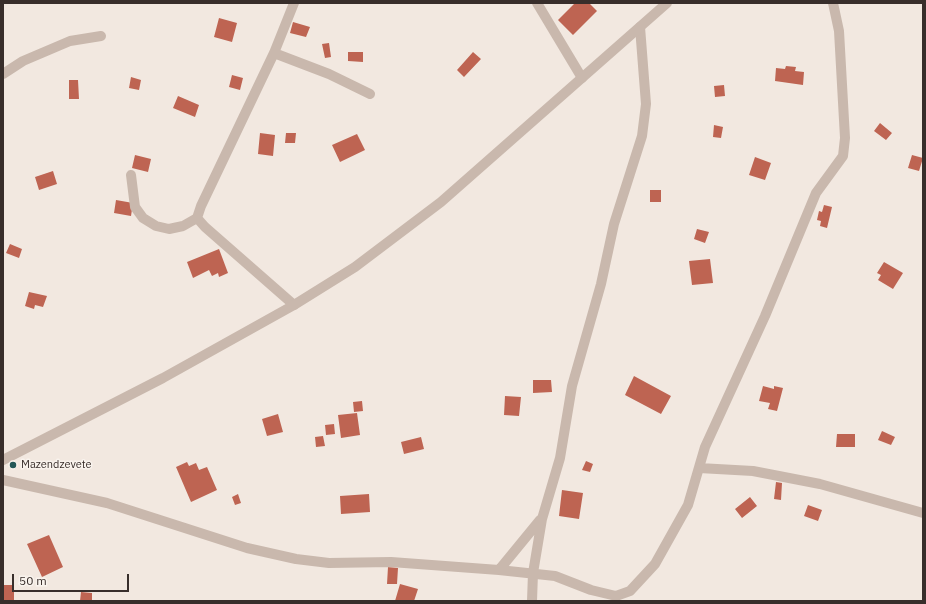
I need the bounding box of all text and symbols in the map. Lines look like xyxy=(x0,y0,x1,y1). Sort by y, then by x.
place label: Mazendzevete xyxy=(21,458,92,472)
marker: Mazendzevete xyxy=(8,460,18,470)
scale bar xyxy=(14,566,131,592)
text: 50 m xyxy=(19,573,47,588)

